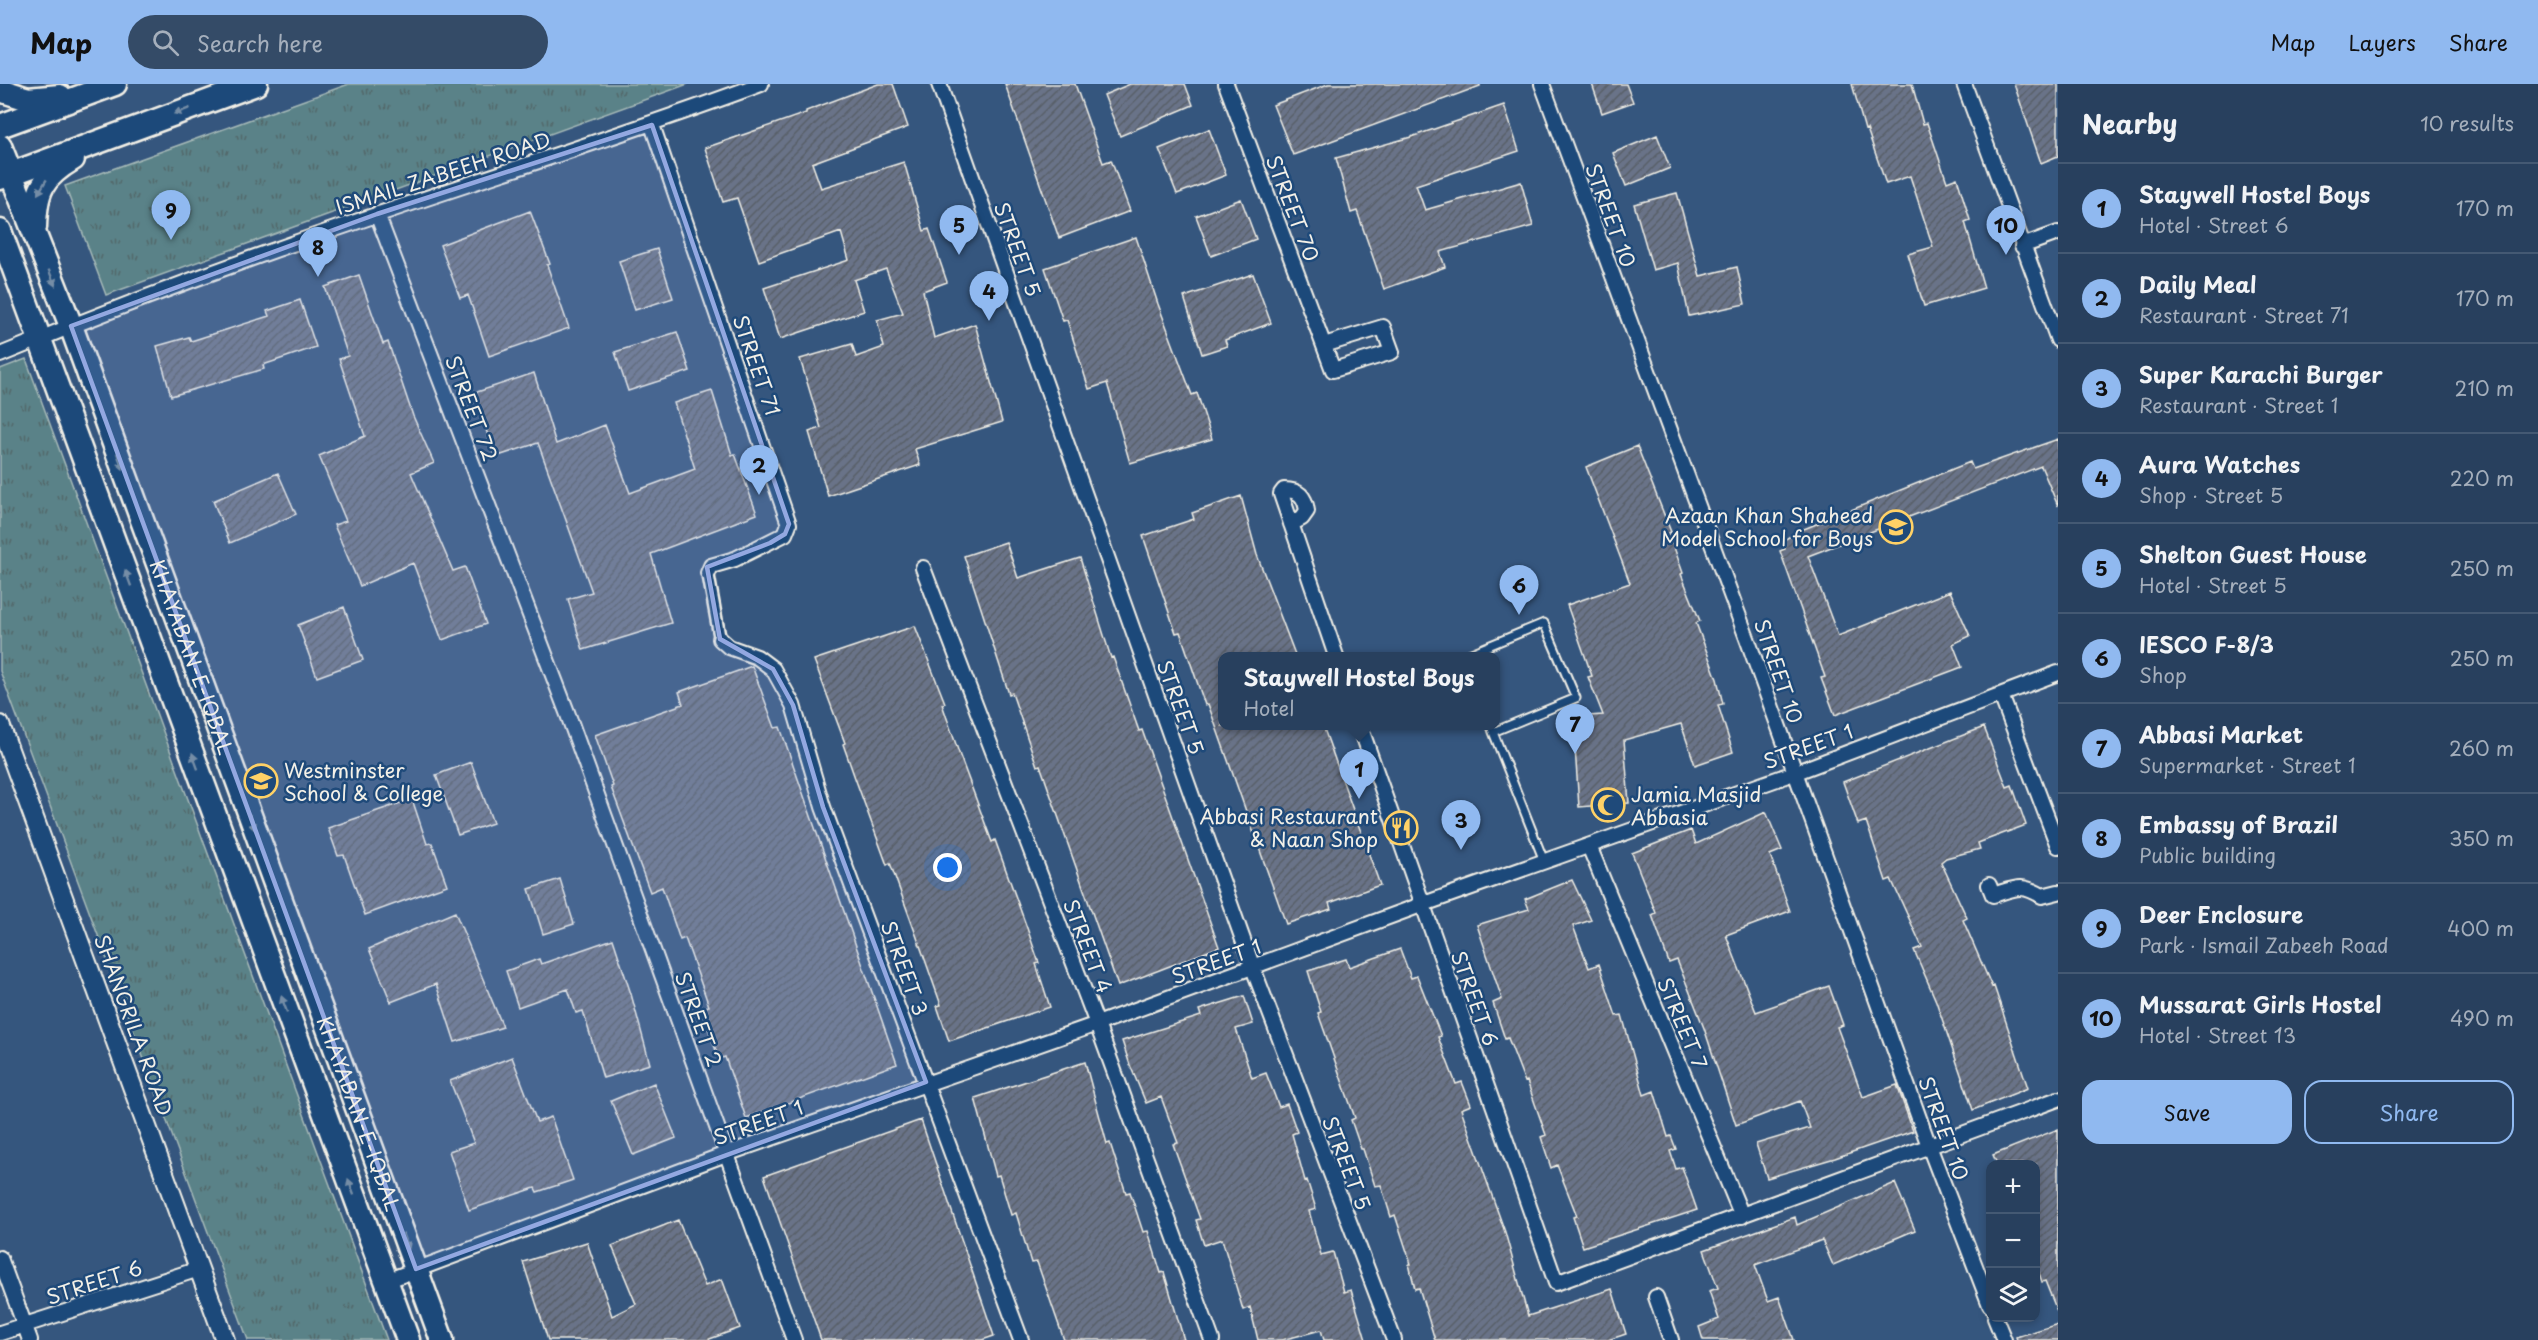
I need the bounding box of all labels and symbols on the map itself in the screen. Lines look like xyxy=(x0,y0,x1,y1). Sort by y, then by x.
one-way arrow xyxy=(173,107,191,117)
street label: ISMAIL ZABEEH ROAD xyxy=(332,124,554,222)
street label: STREET 70 xyxy=(1259,150,1327,266)
street label: STREET 10 xyxy=(1578,159,1644,271)
one-way arrow xyxy=(37,179,48,195)
pin: 9 xyxy=(152,190,190,240)
street label: STREET 5 xyxy=(987,198,1049,300)
pin: 5 xyxy=(940,206,978,255)
pin: 10 xyxy=(1986,206,2026,255)
pin: 8 xyxy=(298,228,338,277)
one-way arrow xyxy=(47,270,57,288)
pin: 4 xyxy=(970,272,1008,321)
street label: STREET 71 xyxy=(726,311,788,419)
street label: STREET 72 xyxy=(438,351,506,465)
pin: 2 xyxy=(740,446,778,495)
one-way arrow xyxy=(116,452,126,470)
place label: Azaan Khan Shaheed Model School for Boys xyxy=(1661,500,1873,553)
school or university icon: Azaan Khan Shaheed Model School for Boys xyxy=(1878,509,1914,545)
street label: KHAYABAN-E-IQBAL xyxy=(143,555,242,759)
pin: 6 xyxy=(1500,566,1538,615)
one-way arrow xyxy=(122,569,132,587)
street label: STREET 10 xyxy=(1747,615,1811,727)
street label: STREET 5 xyxy=(1150,656,1212,758)
pin: 7 xyxy=(1556,704,1594,754)
street label: STREET 1 xyxy=(1759,716,1857,776)
pin: 1 xyxy=(1340,750,1378,799)
one-way arrow xyxy=(190,752,200,770)
place label: Westminster School & College xyxy=(284,755,443,808)
school or university icon: Westminster School & College xyxy=(243,763,279,799)
place label: Jamia Masjid Abbasia xyxy=(1631,779,1761,832)
mosque icon: Jamia Masjid Abbasia xyxy=(1590,787,1626,823)
pin: 3 xyxy=(1442,800,1480,850)
place label: Abbasi Restaurant & Naan Shop xyxy=(1200,801,1378,854)
restaurant icon: Abbasi Restaurant & Naan Shop xyxy=(1383,810,1419,846)
one-way arrow xyxy=(248,813,258,831)
your location xyxy=(933,853,962,882)
street label: STREET 4 xyxy=(1056,894,1120,998)
street label: STREET 3 xyxy=(874,916,936,1020)
street label: SHANGRILA ROAD xyxy=(87,930,181,1120)
street label: STREET 1 xyxy=(1167,931,1265,991)
street label: STREET 6 xyxy=(1444,946,1506,1050)
street label: STREET 2 xyxy=(668,967,730,1071)
street label: STREET 7 xyxy=(1650,972,1716,1074)
one-way arrow xyxy=(279,994,289,1012)
street label: KHAYABAN-E-IQBAL xyxy=(310,1012,408,1215)
street label: STREET 10 xyxy=(1911,1072,1977,1184)
street label: STREET 1 xyxy=(709,1092,807,1152)
street label: STREET 5 xyxy=(1315,1112,1379,1214)
one-way arrow xyxy=(346,1177,356,1195)
one-way arrow xyxy=(401,1233,411,1251)
street label: STREET 6 xyxy=(42,1252,146,1312)

